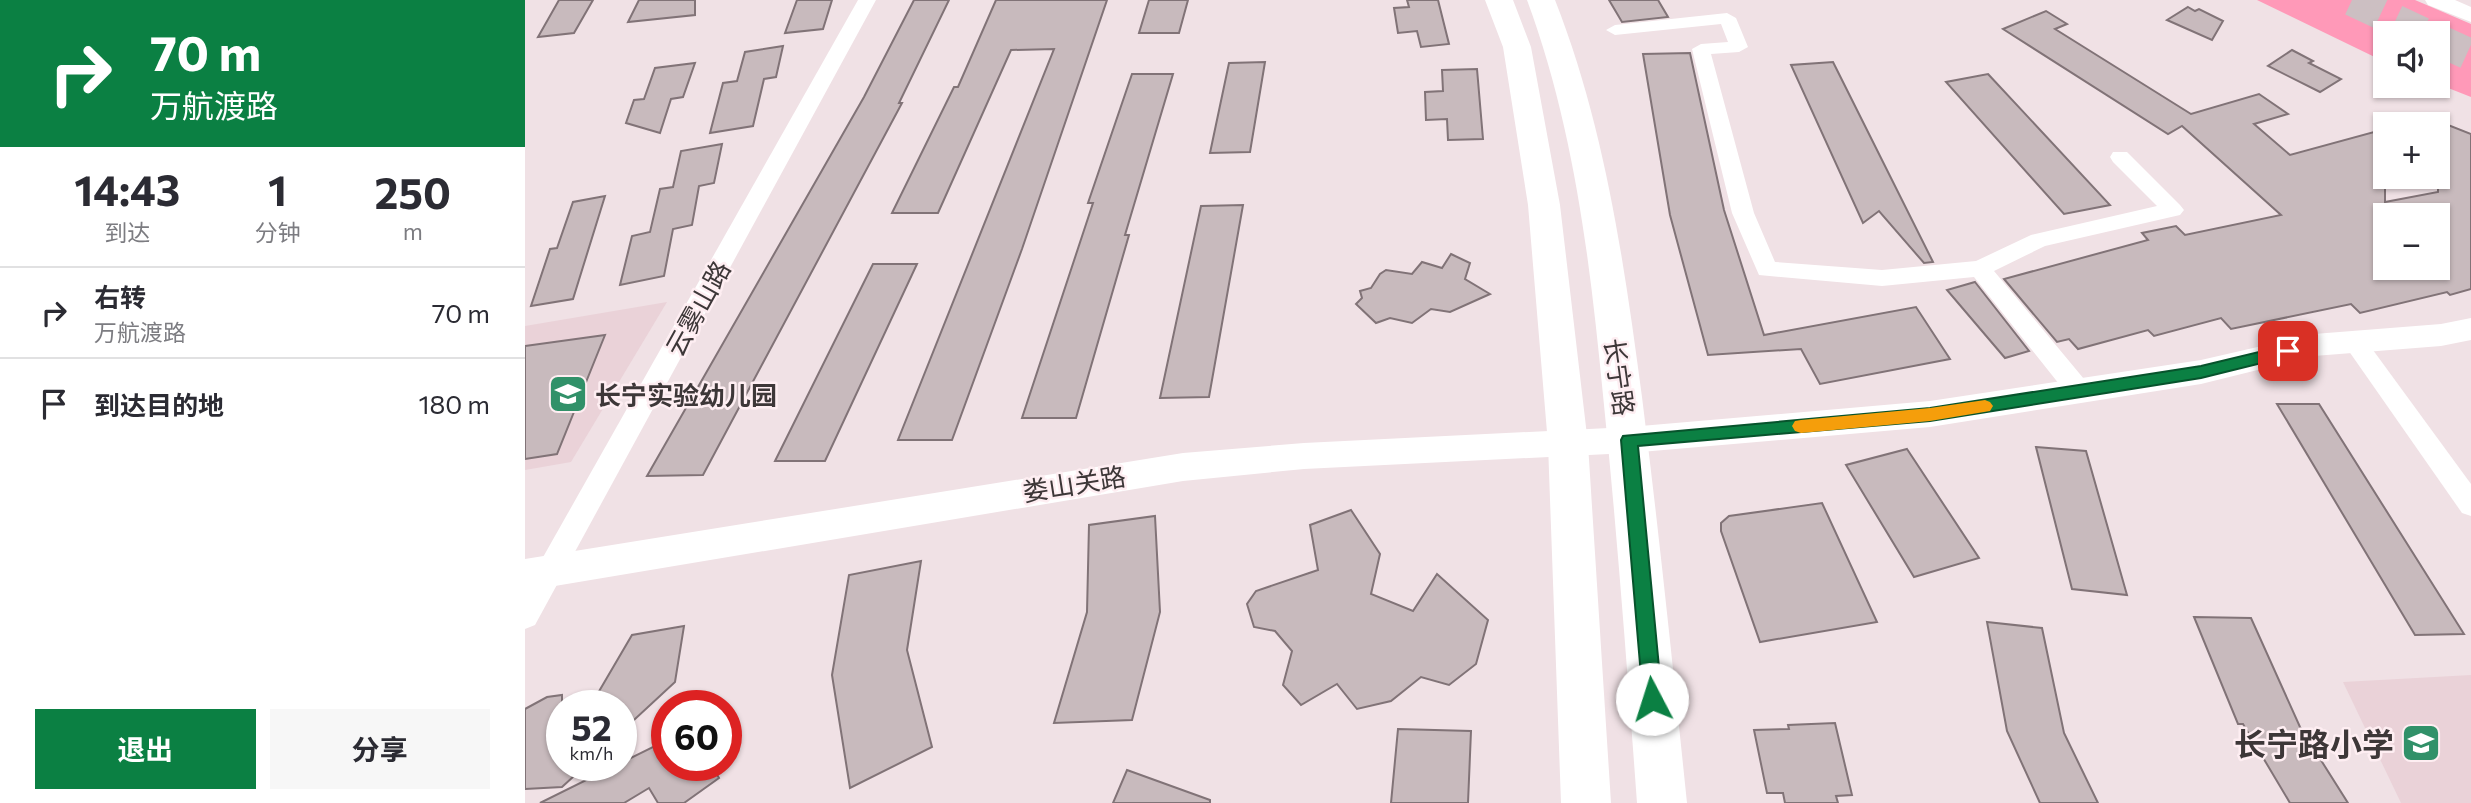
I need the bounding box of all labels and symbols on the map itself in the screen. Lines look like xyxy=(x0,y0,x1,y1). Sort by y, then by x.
street label: 云雾山路 xyxy=(658,255,736,361)
pin xyxy=(2258,321,2318,381)
street label: 长宁路 xyxy=(1599,336,1641,418)
school or university icon: 长宁实验幼儿园 xyxy=(547,373,589,415)
place label: 长宁实验幼儿园 xyxy=(595,379,777,410)
street label: 娄山关路 xyxy=(1020,460,1128,506)
position arrow xyxy=(1615,662,1689,736)
speed limit sign: 60 xyxy=(651,690,742,781)
school or university icon: 长宁路小学 xyxy=(2400,722,2442,764)
place label: 长宁路小学 xyxy=(2234,723,2394,763)

